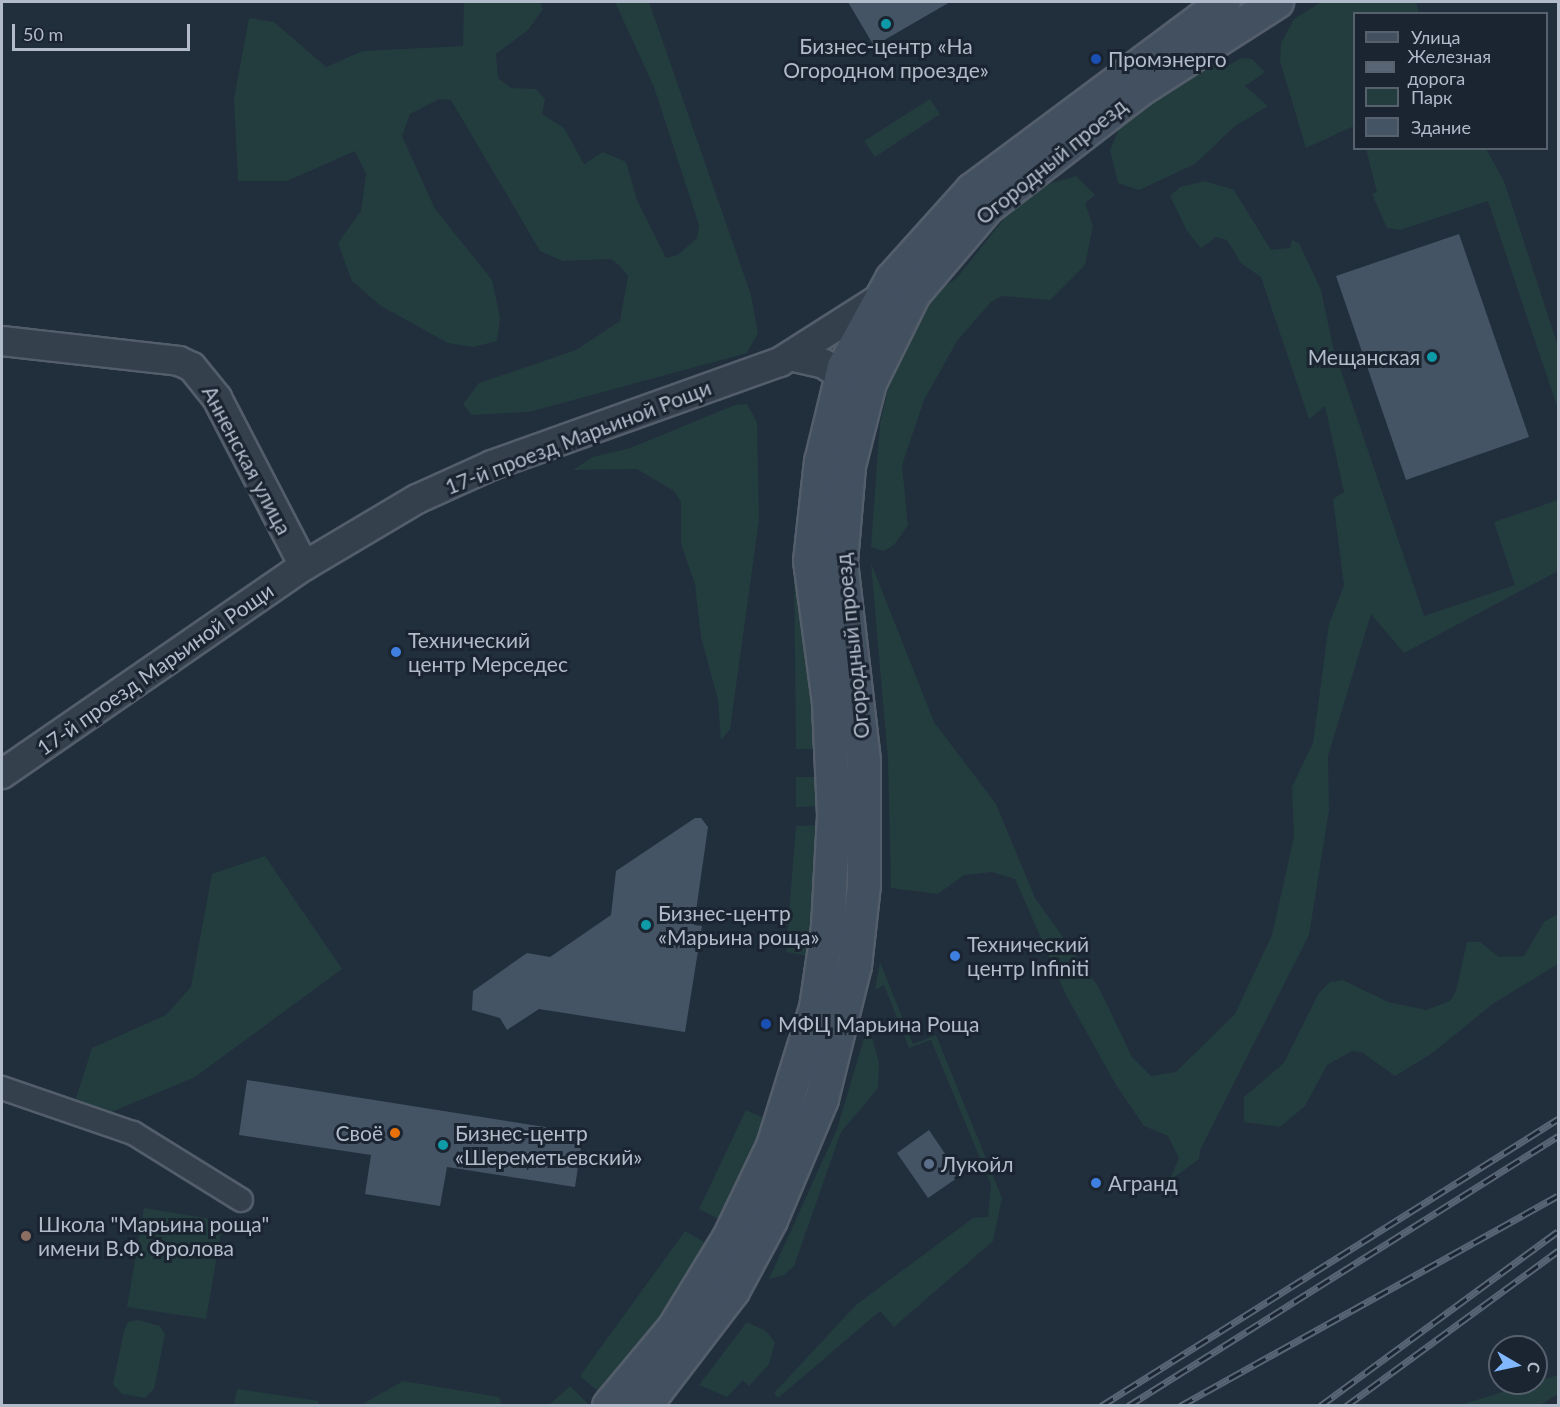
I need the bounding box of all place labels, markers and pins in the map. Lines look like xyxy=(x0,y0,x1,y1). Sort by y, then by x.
marker: Бизнес-центр «На Огородном проезде» xyxy=(879,17,893,31)
place label: Бизнес-центр «На Огородном проезде» xyxy=(783,33,989,83)
place label: Промэнерго xyxy=(1108,46,1227,72)
marker: Промэнерго xyxy=(1089,52,1103,66)
place label: Мещанская xyxy=(1308,344,1420,370)
marker: Мещанская xyxy=(1425,350,1439,364)
place label: Технический центр Мерседес xyxy=(408,627,568,677)
marker: Технический центр Мерседес xyxy=(389,645,403,659)
place label: Бизнес-центр «Марьина роща» xyxy=(658,900,819,950)
marker: Бизнес-центр «Марьина роща» xyxy=(639,918,653,932)
place label: Технический центр Infiniti xyxy=(967,931,1089,981)
marker: Технический центр Infiniti xyxy=(948,949,962,963)
place label: МФЦ Марьина Роща xyxy=(778,1011,979,1037)
marker: МФЦ Марьина Роща xyxy=(759,1017,773,1031)
place label: Своё xyxy=(336,1120,383,1146)
place label: Бизнес-центр «Шереметьевский» xyxy=(455,1120,642,1170)
marker: Своё xyxy=(388,1126,402,1140)
marker: Бизнес-центр «Шереметьевский» xyxy=(436,1138,450,1152)
place label: Лукойл xyxy=(941,1151,1014,1177)
marker: Лукойл xyxy=(922,1157,936,1171)
place label: Агранд xyxy=(1108,1170,1178,1196)
marker: Агранд xyxy=(1089,1176,1103,1190)
place label: Школа "Марьина роща" имени В.Ф. Фролова xyxy=(38,1211,269,1261)
marker: Школа "Марьина роща" имени В.Ф. Фролова xyxy=(19,1229,33,1243)

